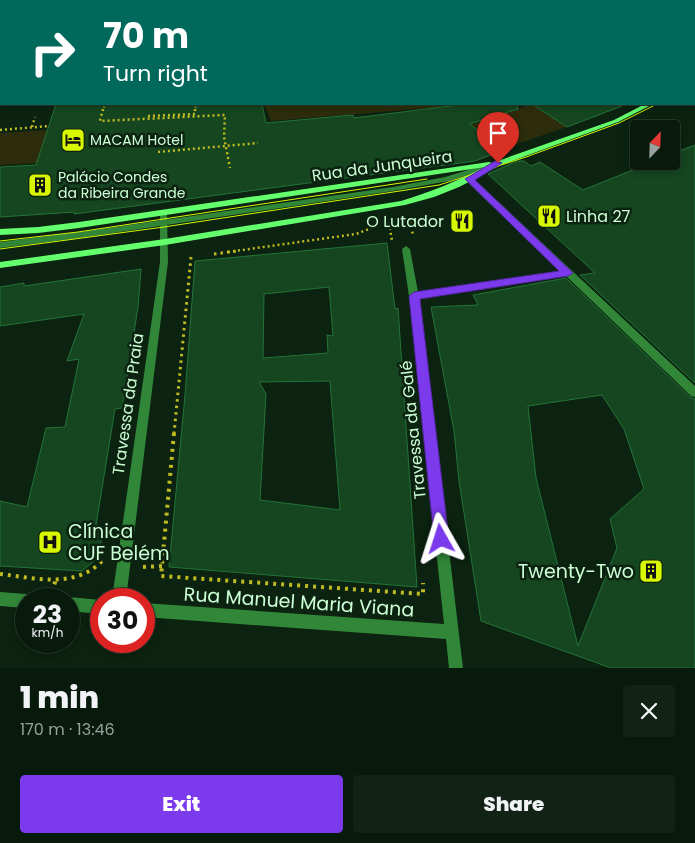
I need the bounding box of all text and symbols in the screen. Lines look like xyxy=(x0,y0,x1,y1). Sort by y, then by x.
text: 70 m xyxy=(103,11,189,60)
icon: right xyxy=(20,20,85,85)
text: Turn right xyxy=(103,58,208,89)
pin xyxy=(477,112,519,163)
icon: arrive xyxy=(484,119,512,147)
north arrow xyxy=(630,120,680,170)
map controls xyxy=(630,120,680,170)
hotel icon: MACAM Hotel xyxy=(60,127,86,153)
place label: MACAM Hotel xyxy=(90,130,183,150)
street label: Rua da Junqueira xyxy=(310,145,454,187)
place label: Palácio Condes da Ribeira Grande xyxy=(58,167,186,203)
building icon: Palácio Condes da Ribeira Grande xyxy=(27,172,53,198)
restaurant icon: Linha 27 xyxy=(536,203,562,229)
place label: Linha 27 xyxy=(566,205,631,228)
restaurant icon: O Lutador xyxy=(449,208,475,234)
place label: O Lutador xyxy=(366,210,444,233)
street label: Travessa da Praia xyxy=(107,332,149,476)
street label: Travessa da Galé xyxy=(394,360,432,500)
position arrow xyxy=(414,512,466,564)
place label: Clínica CUF Belém xyxy=(68,518,170,567)
hospital icon: Clínica CUF Belém xyxy=(37,529,63,555)
place label: Twenty-Two xyxy=(518,558,634,585)
building icon: Twenty-Two xyxy=(638,558,664,584)
street label: Rua Manuel Maria Viana xyxy=(183,580,415,624)
speed limit sign: 30 xyxy=(90,588,155,653)
text: 23 xyxy=(33,597,62,632)
text: km/h xyxy=(32,624,63,641)
text: 1 min xyxy=(20,676,99,719)
button: close xyxy=(623,685,675,737)
text: 170 m · 13:46 xyxy=(20,718,115,741)
button: Exit xyxy=(20,775,343,833)
button: Share xyxy=(353,775,675,833)

